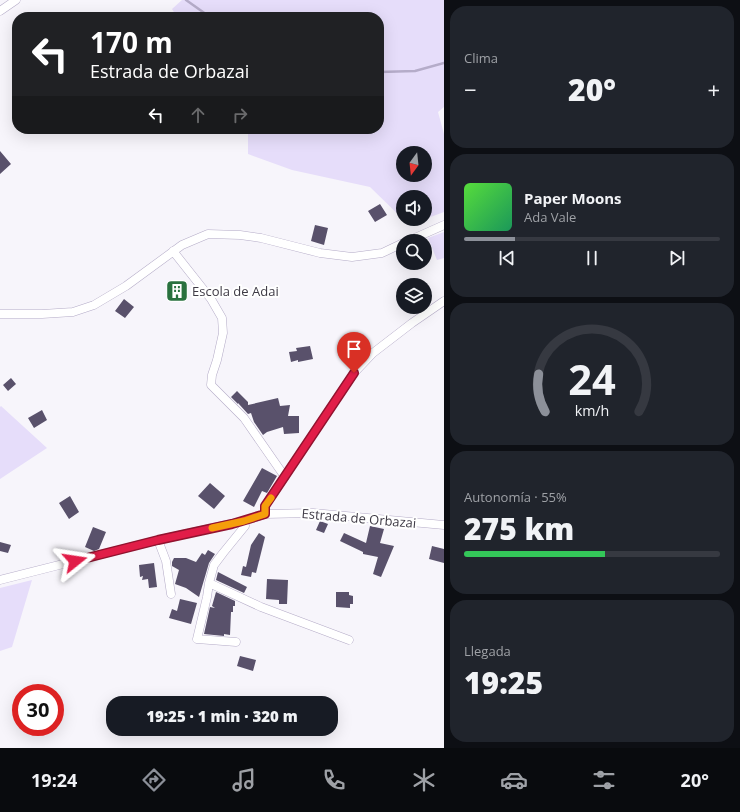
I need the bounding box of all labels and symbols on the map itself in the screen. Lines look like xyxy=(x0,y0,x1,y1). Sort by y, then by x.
north arrow xyxy=(396,146,432,182)
building icon: Escola de Adai xyxy=(164,278,190,304)
place label: Escola de Adai xyxy=(192,282,279,300)
pin xyxy=(337,332,371,373)
street label: Estrada de Orbazai xyxy=(301,504,417,532)
position arrow xyxy=(54,540,96,582)
speed limit sign: 30 xyxy=(12,684,64,736)

